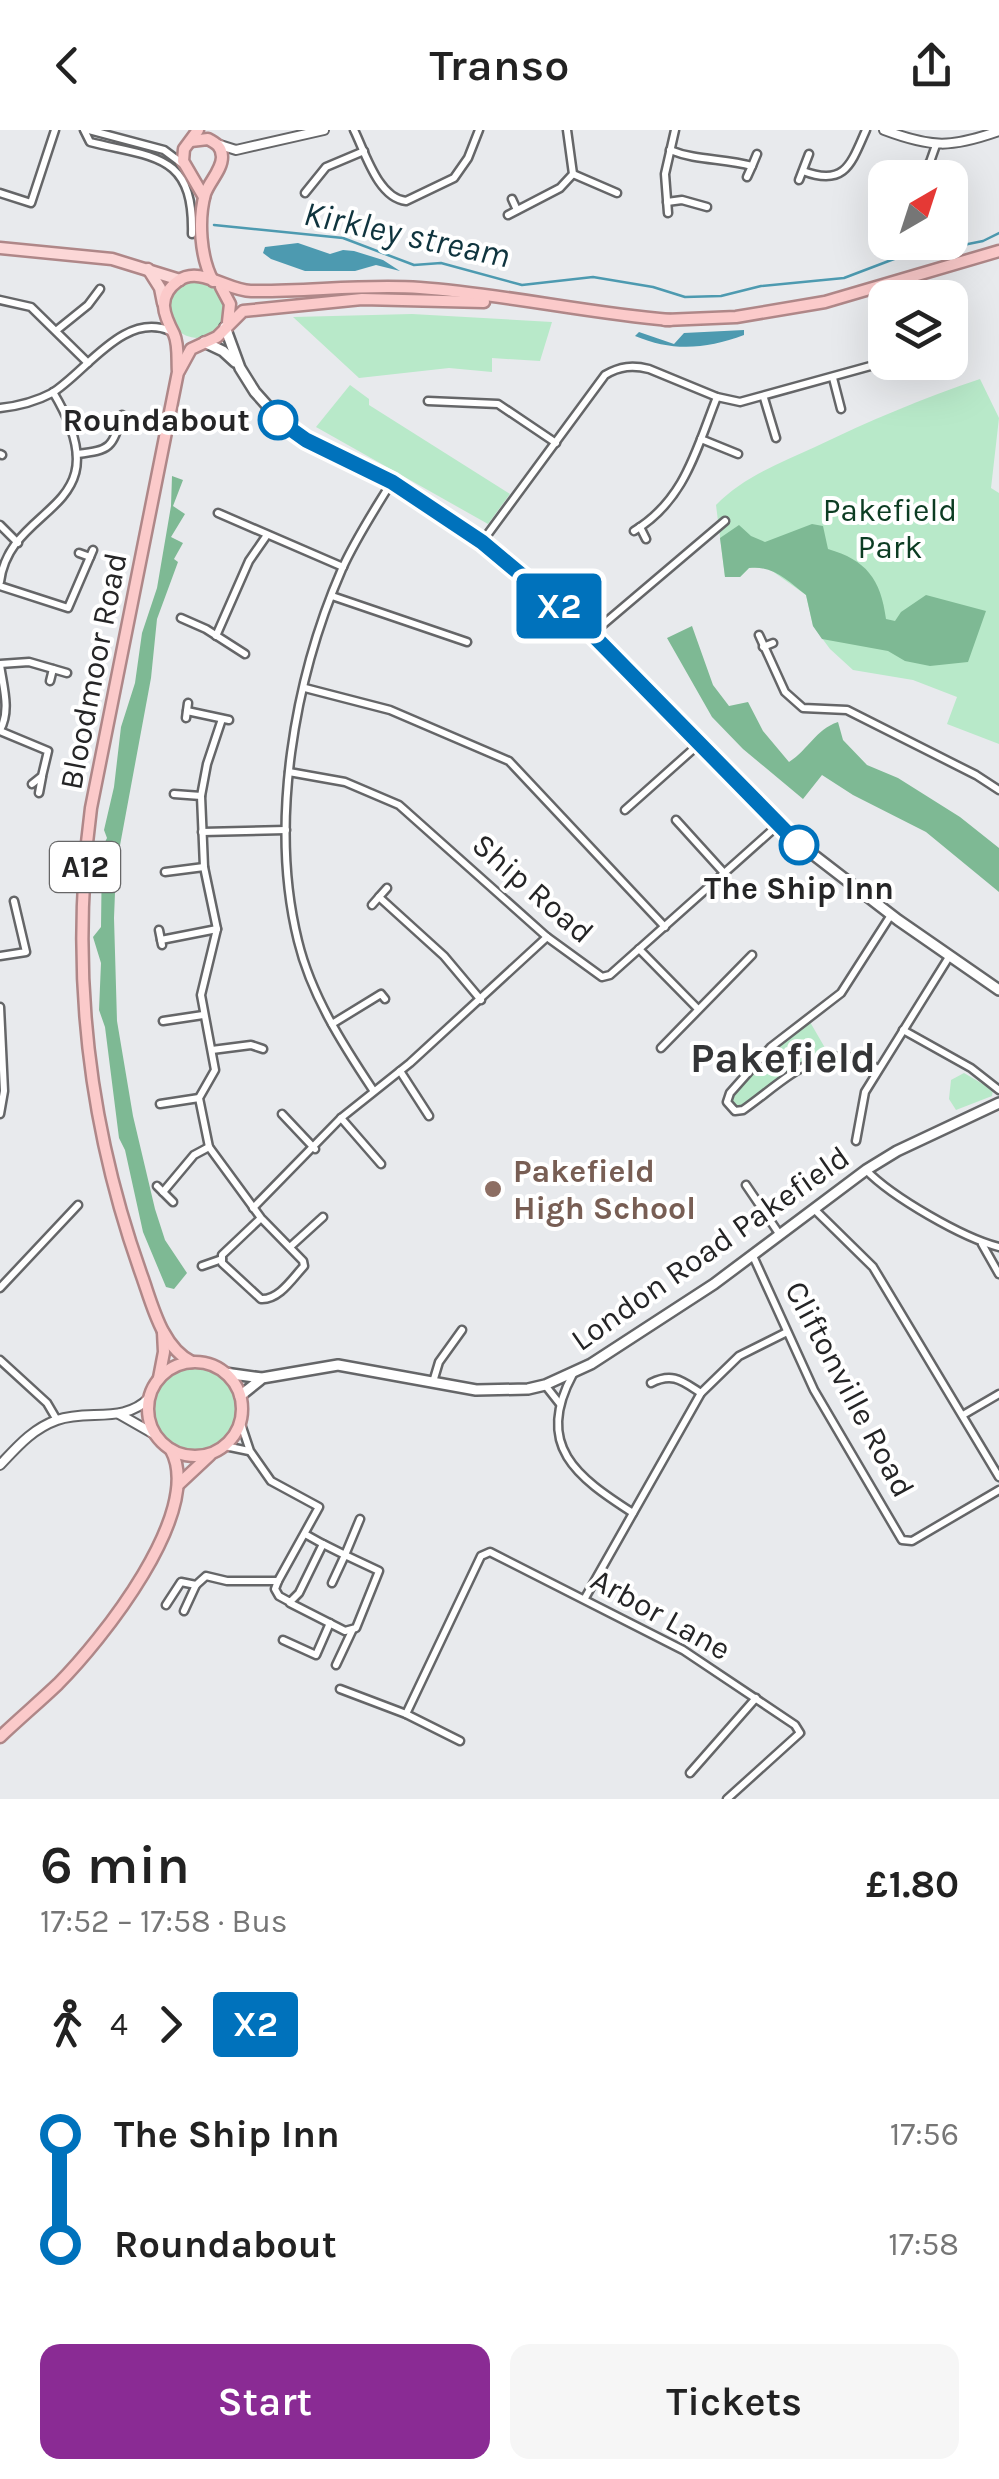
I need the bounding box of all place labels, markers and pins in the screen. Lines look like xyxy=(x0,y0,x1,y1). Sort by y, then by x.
marker: Roundabout xyxy=(259,401,297,439)
place label: Roundabout xyxy=(62,402,250,439)
marker: The Ship Inn xyxy=(780,826,818,864)
place label: The Ship Inn xyxy=(704,870,894,907)
place label: Pakefield High School xyxy=(513,1153,696,1227)
marker: Pakefield High School xyxy=(482,1178,504,1200)

